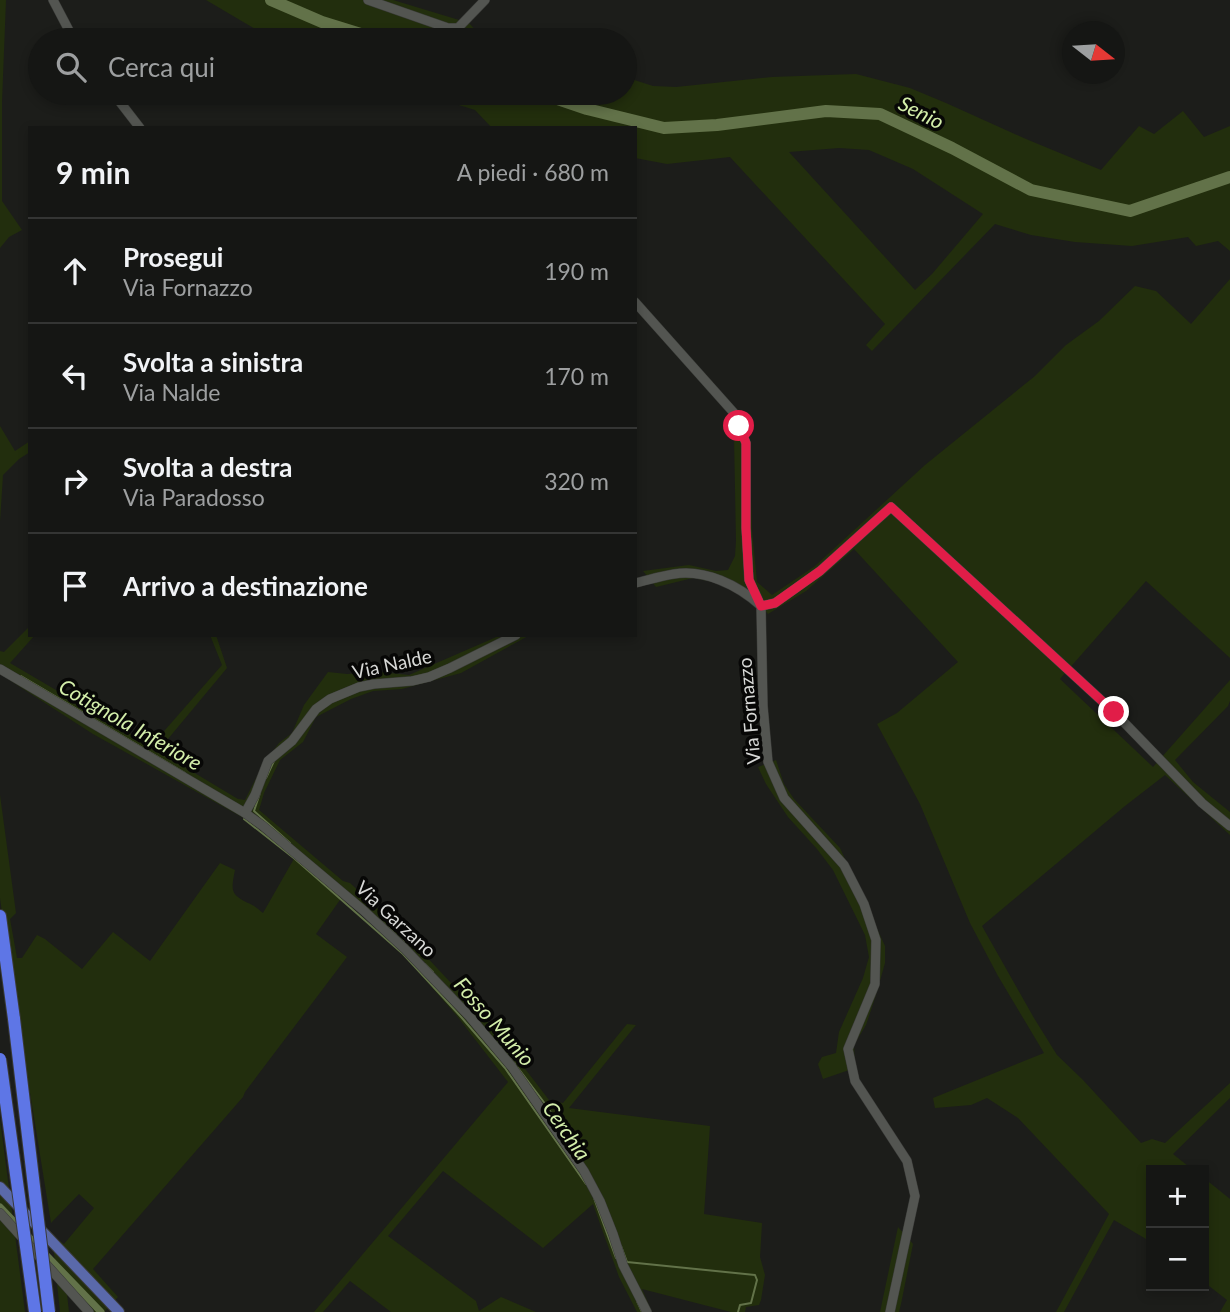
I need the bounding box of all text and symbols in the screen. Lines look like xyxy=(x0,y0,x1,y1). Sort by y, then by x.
north arrow xyxy=(1062,21,1125,84)
search box xyxy=(28,28,637,105)
icon: search xyxy=(52,48,90,86)
text: Cerca qui xyxy=(108,51,215,83)
water label: Senio xyxy=(895,90,949,134)
text: 9 min xyxy=(56,154,130,190)
text: A piedi · 680 m xyxy=(457,158,609,186)
text: Prosegui xyxy=(123,241,223,273)
icon: ahead xyxy=(56,252,94,290)
text: 190 m xyxy=(544,257,609,285)
text: Via Fornazzo xyxy=(123,273,253,301)
text: Svolta a sinistra xyxy=(123,346,303,378)
icon: left xyxy=(56,357,94,395)
text: 170 m xyxy=(544,362,609,390)
text: Via Nalde xyxy=(123,378,221,406)
route start xyxy=(723,410,754,441)
text: Svolta a destra xyxy=(123,451,293,483)
icon: right xyxy=(56,462,94,500)
text: 320 m xyxy=(544,467,609,495)
text: Via Paradosso xyxy=(123,483,265,511)
icon: arrive xyxy=(56,567,94,605)
text: Arrivo a destinazione xyxy=(123,570,368,602)
street label: Via Nalde xyxy=(350,644,434,683)
street label: Via Fornazzo xyxy=(732,657,765,765)
water label: Cotignola Inferiore xyxy=(55,673,207,775)
route end xyxy=(1098,696,1129,727)
street label: Via Garzano xyxy=(351,876,441,962)
water label: Fosso Munio xyxy=(450,971,541,1071)
water label: Cerchia xyxy=(538,1096,596,1164)
map controls xyxy=(1146,1165,1209,1291)
button: + xyxy=(1146,1165,1209,1228)
button: − xyxy=(1146,1228,1209,1291)

